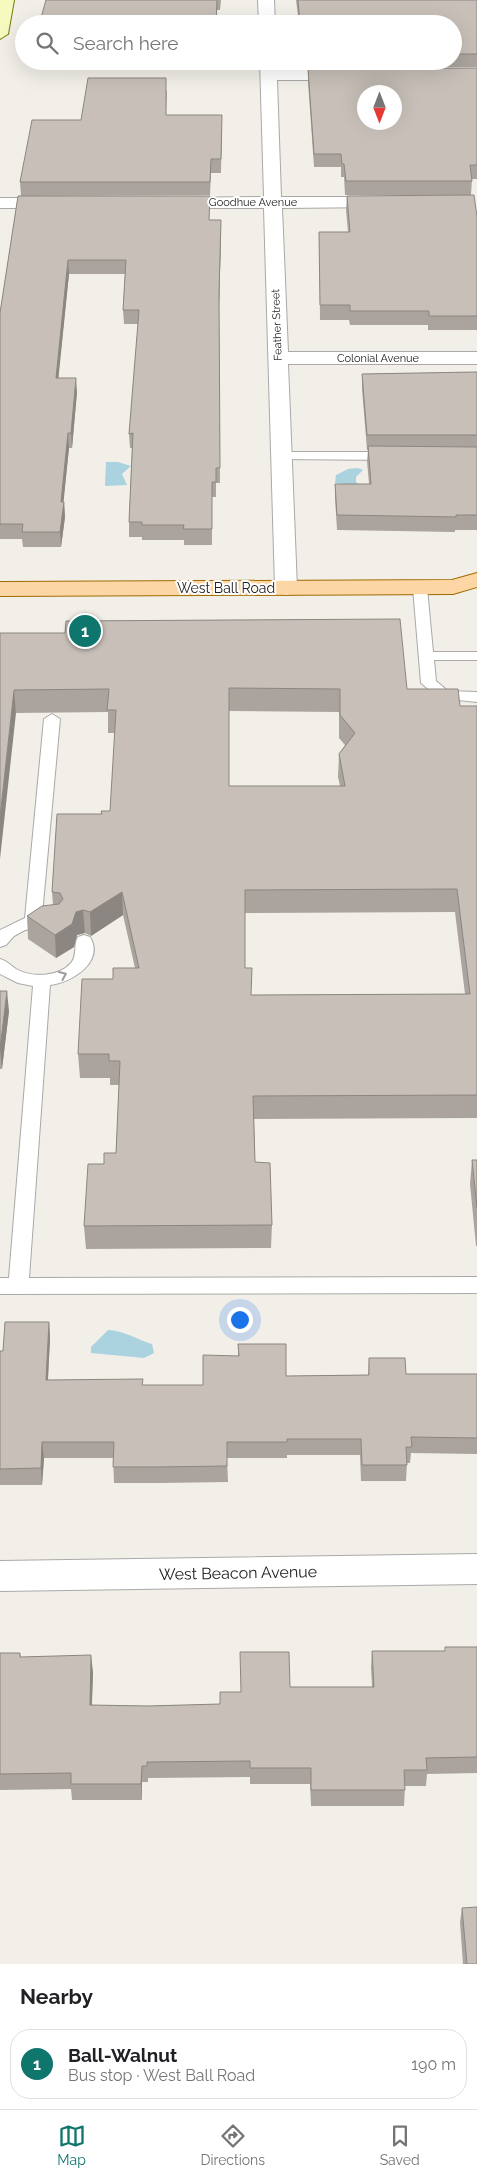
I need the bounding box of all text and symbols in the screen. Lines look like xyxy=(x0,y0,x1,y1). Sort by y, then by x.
search box xyxy=(15,15,462,70)
icon: search xyxy=(33,29,61,57)
text: Search here xyxy=(73,32,179,54)
north arrow xyxy=(357,85,402,130)
street label: Goodhue Avenue xyxy=(209,196,298,209)
street label: Feather Street xyxy=(269,288,285,361)
street label: Colonial Avenue xyxy=(337,352,420,365)
street label: West Ball Road xyxy=(177,580,275,596)
pin: 1 xyxy=(69,612,101,650)
one-way arrow xyxy=(58,971,67,981)
your location xyxy=(227,1307,253,1333)
street label: West Beacon Avenue xyxy=(159,1562,317,1584)
text: Nearby xyxy=(20,1984,93,2009)
text: Ball-Walnut xyxy=(68,2044,177,2066)
text: 1 xyxy=(33,2055,41,2074)
text: 190 m xyxy=(411,2055,456,2074)
text: Bus stop · West Ball Road xyxy=(68,2066,255,2085)
tab: Map xyxy=(57,2122,86,2168)
tab: Directions xyxy=(200,2122,265,2168)
tab: Saved xyxy=(380,2122,420,2168)

